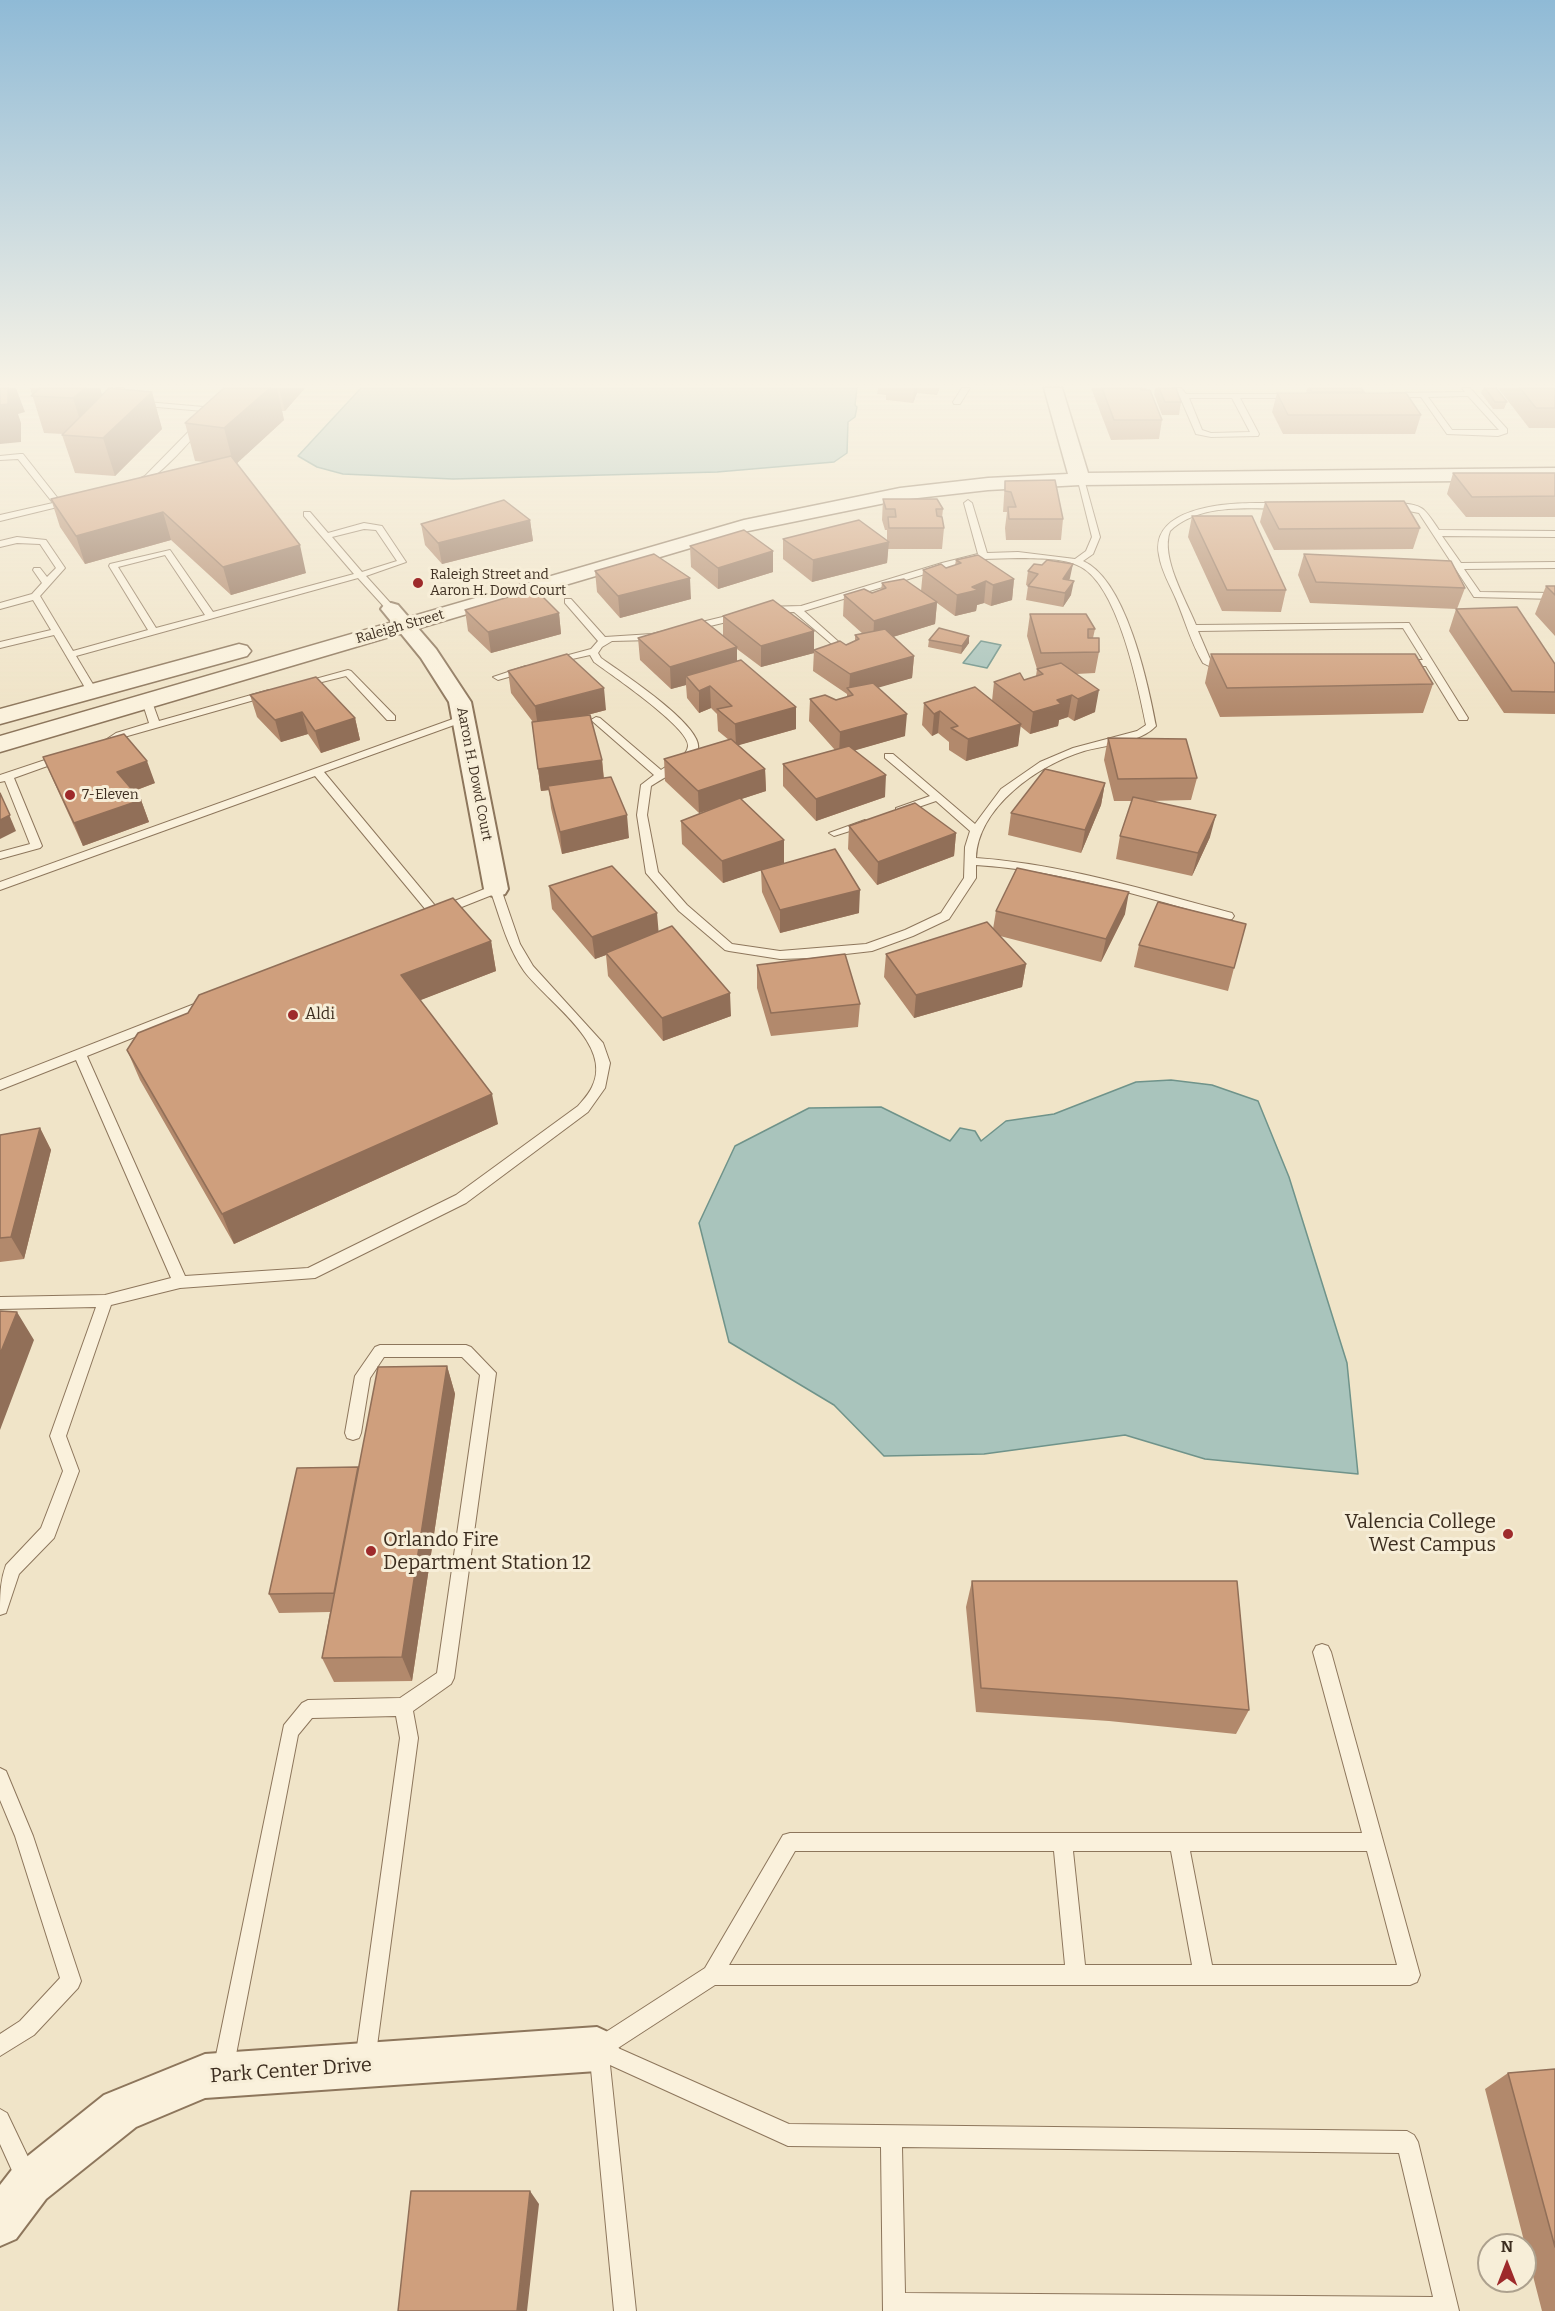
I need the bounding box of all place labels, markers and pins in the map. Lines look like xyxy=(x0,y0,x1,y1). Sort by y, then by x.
place label: Raleigh Street and Aaron H. Dowd Court xyxy=(430,567,566,600)
marker: Raleigh Street and Aaron H. Dowd Court xyxy=(411,576,425,590)
place label: 7-Eleven xyxy=(82,787,139,803)
marker: 7-Eleven xyxy=(63,788,77,802)
place label: Aldi xyxy=(305,1005,335,1025)
marker: Aldi xyxy=(286,1008,300,1022)
place label: Valencia College West Campus xyxy=(1345,1510,1496,1557)
marker: Valencia College West Campus xyxy=(1501,1527,1515,1541)
place label: Orlando Fire Department Station 12 xyxy=(383,1528,591,1575)
marker: Orlando Fire Department Station 12 xyxy=(364,1544,378,1558)

